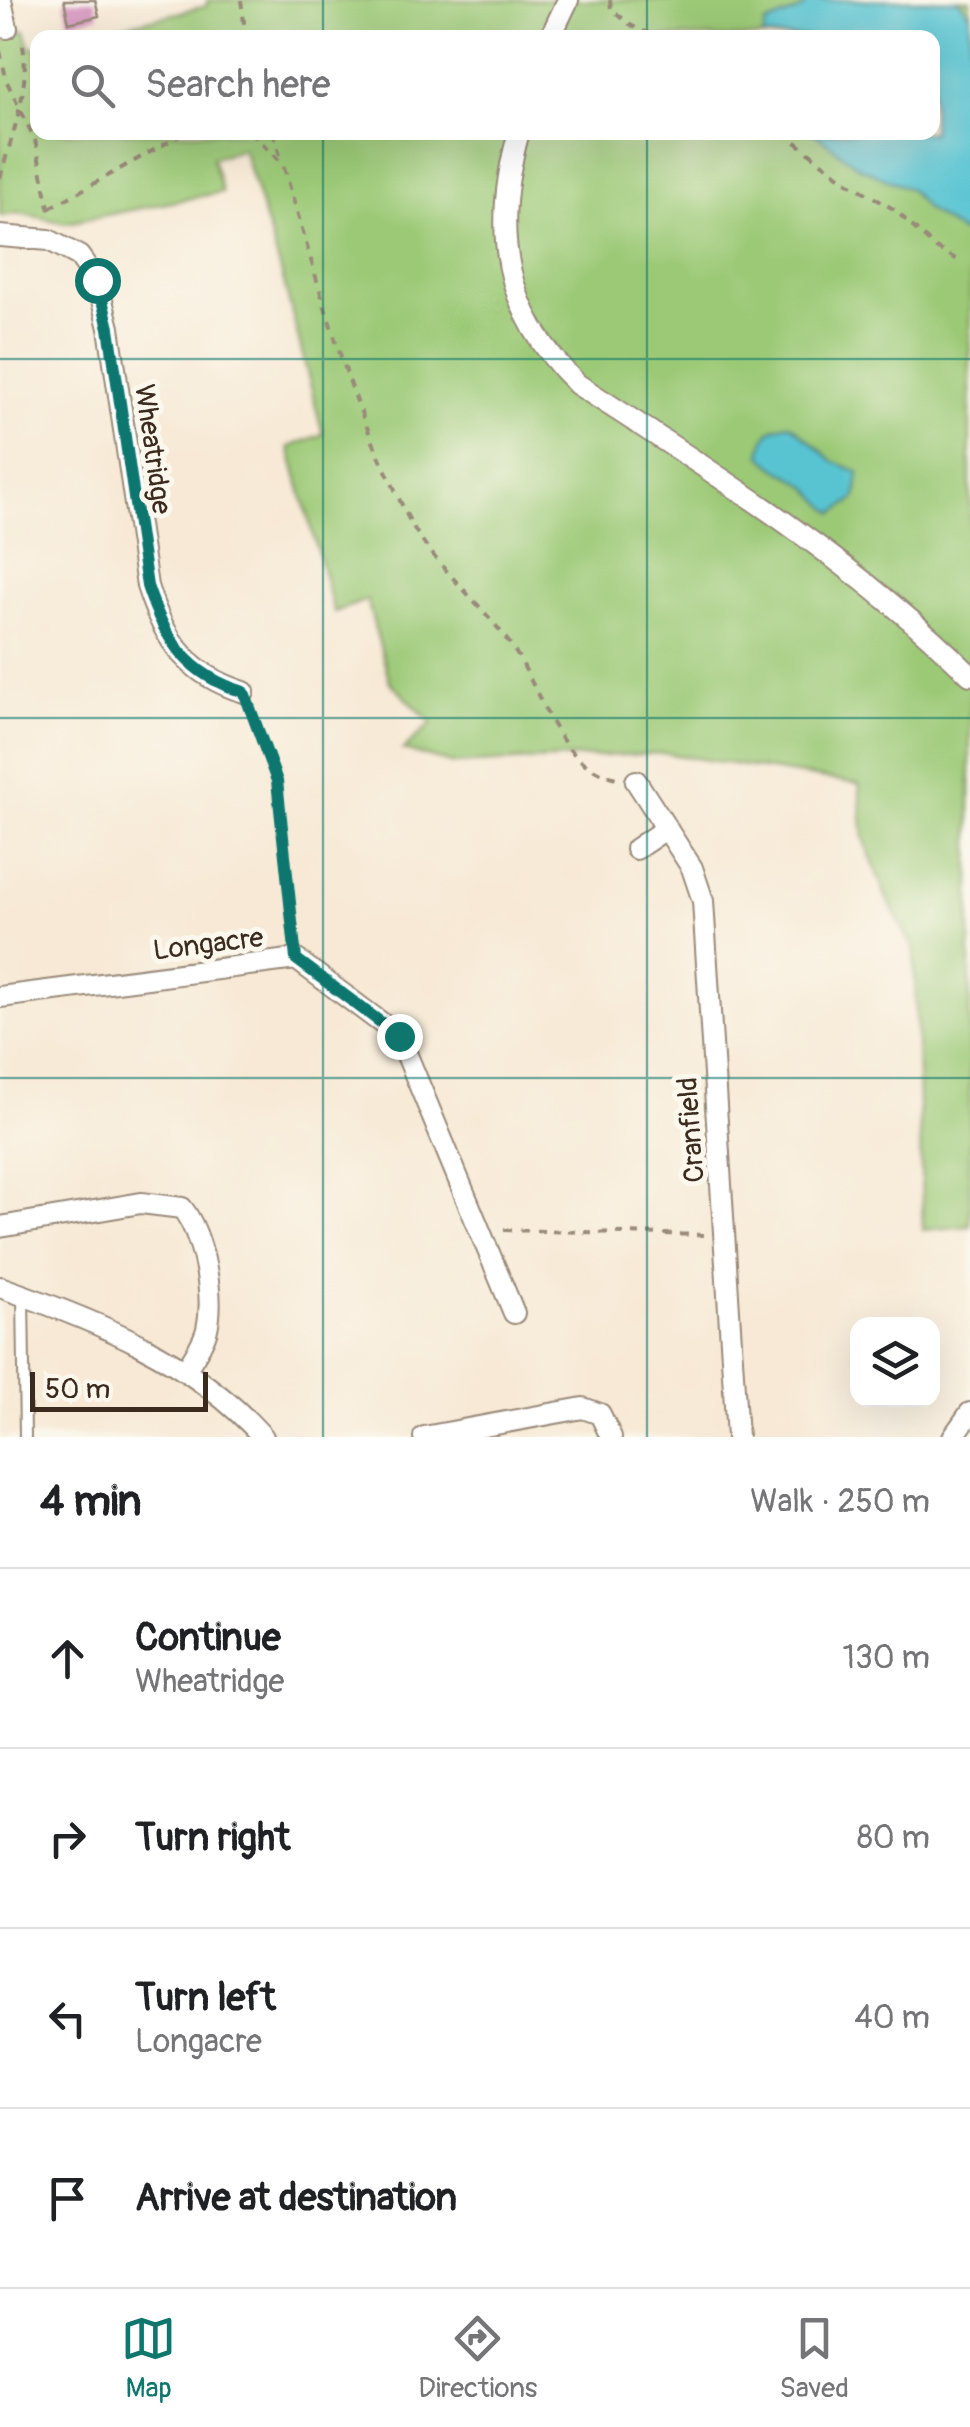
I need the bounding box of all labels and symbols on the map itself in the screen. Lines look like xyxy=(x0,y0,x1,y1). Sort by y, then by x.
route start xyxy=(75,258,121,304)
street label: Wheatridge xyxy=(126,382,179,517)
street label: Longacre xyxy=(151,920,266,969)
route end xyxy=(377,1014,423,1060)
street label: Cranfield xyxy=(670,1076,713,1184)
scale bar xyxy=(30,1367,208,1412)

